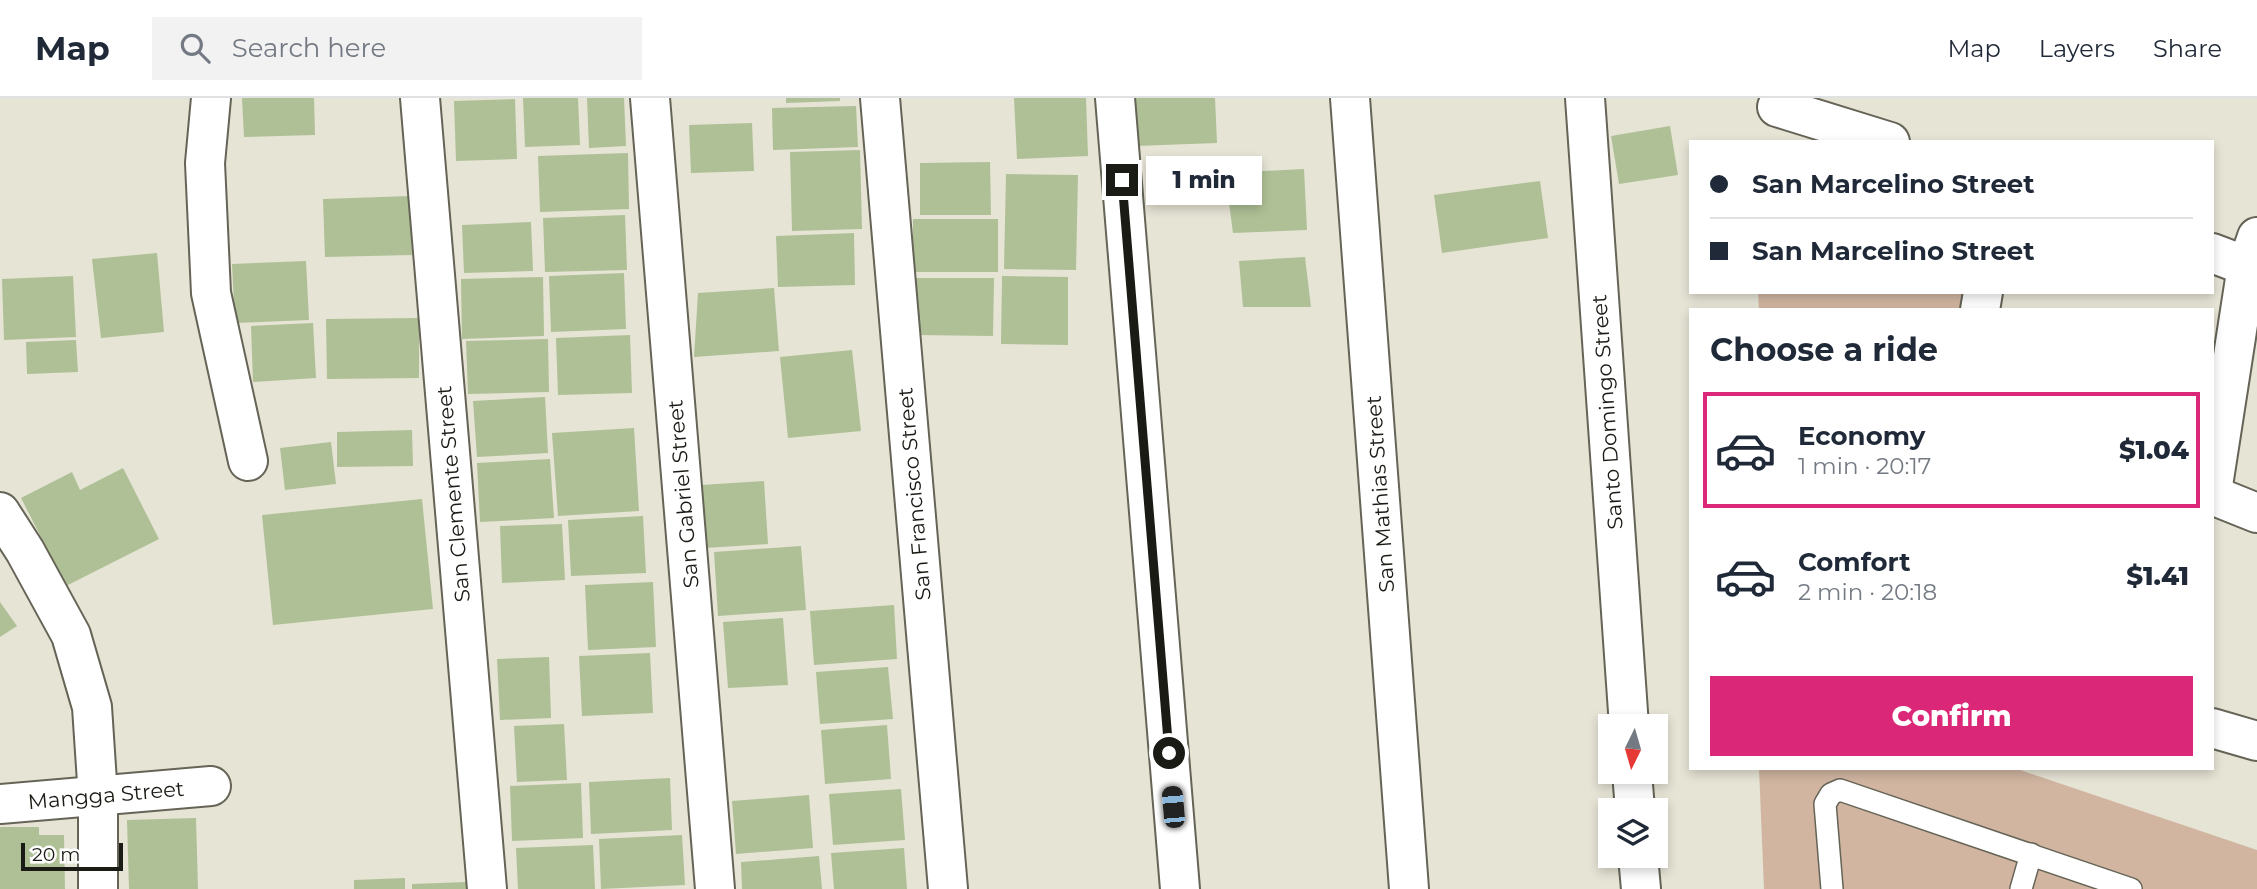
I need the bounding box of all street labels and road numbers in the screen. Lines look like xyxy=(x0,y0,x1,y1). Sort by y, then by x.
street label: Santo Domingo Street xyxy=(1586,294,1628,530)
street label: San Clemente Street xyxy=(431,385,475,603)
street label: San Francisco Street xyxy=(892,387,936,601)
street label: San Mathias Street xyxy=(1361,395,1399,593)
street label: San Gabriel Street xyxy=(662,399,704,589)
street label: Mangga Street xyxy=(27,776,185,814)

